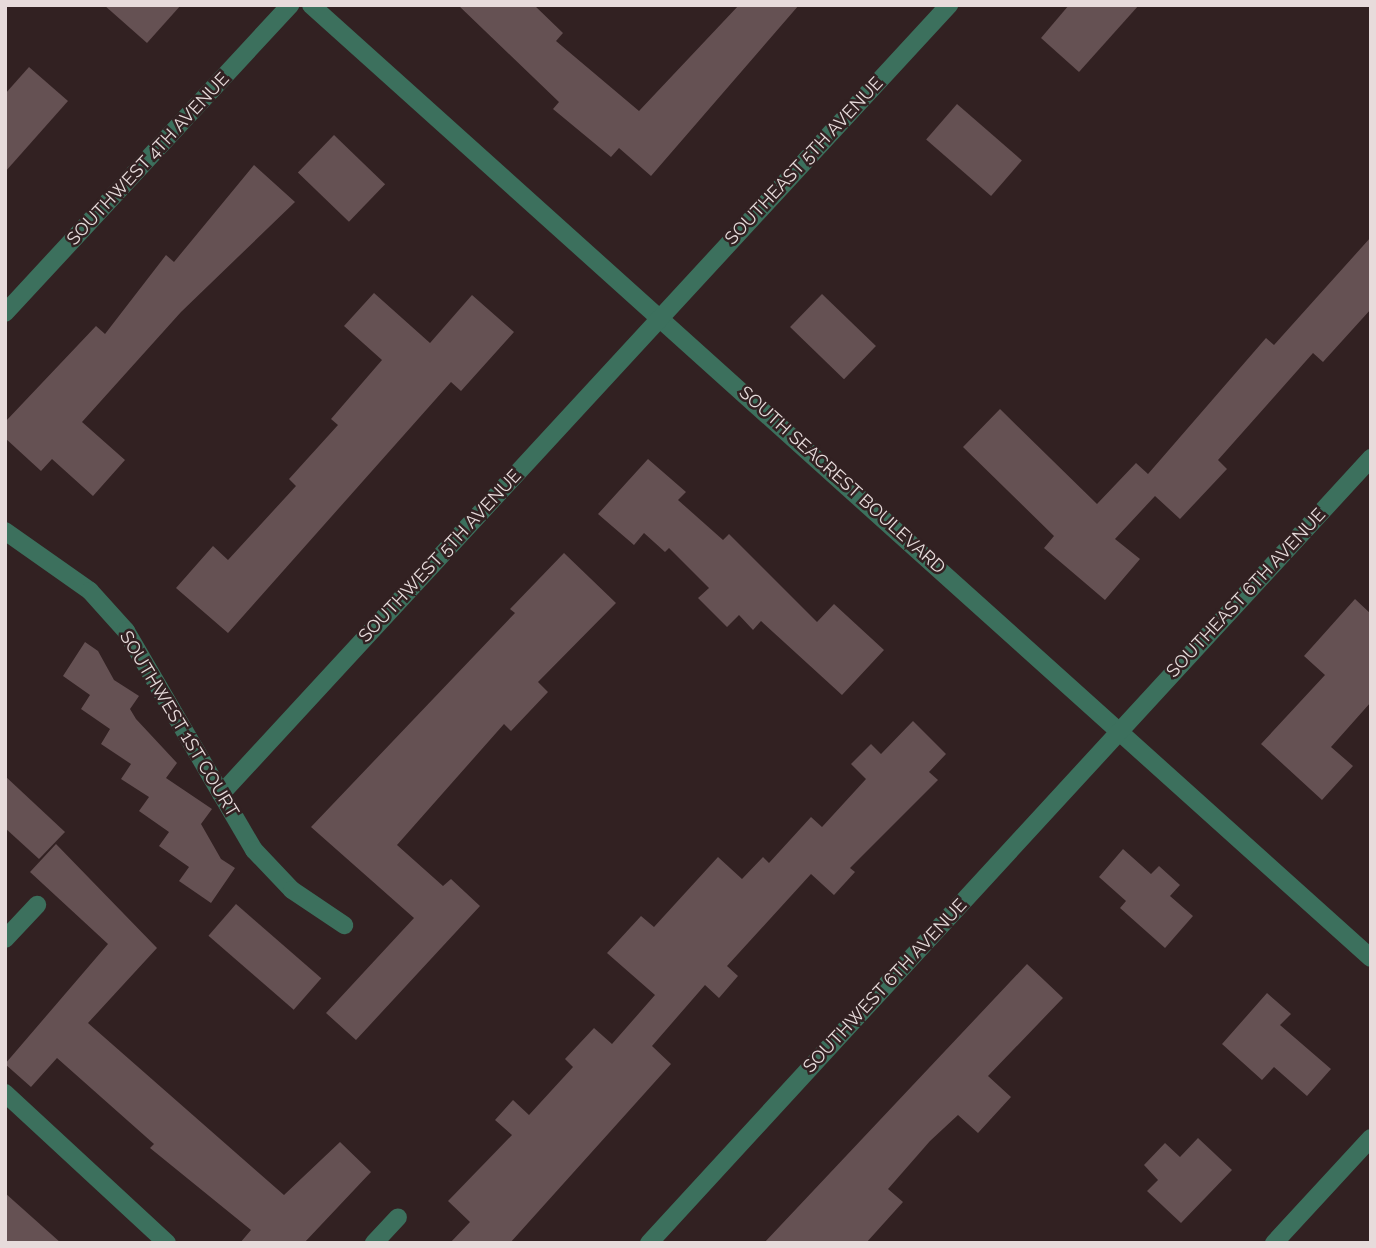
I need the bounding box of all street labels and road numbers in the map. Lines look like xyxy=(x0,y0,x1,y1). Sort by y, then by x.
street label: SOUTHWEST 4TH AVENUE xyxy=(62,68,234,250)
street label: SOUTHEAST 5TH AVENUE xyxy=(720,72,888,250)
street label: SOUTH SEACREST BOULEVARD xyxy=(734,381,950,579)
street label: SOUTHWEST 5TH AVENUE xyxy=(354,465,526,647)
street label: SOUTHEAST 6TH AVENUE xyxy=(1162,504,1330,682)
street label: SOUTHWEST 1ST COURT xyxy=(114,626,244,822)
street label: SOUTHWEST 6TH AVENUE xyxy=(798,894,972,1078)

